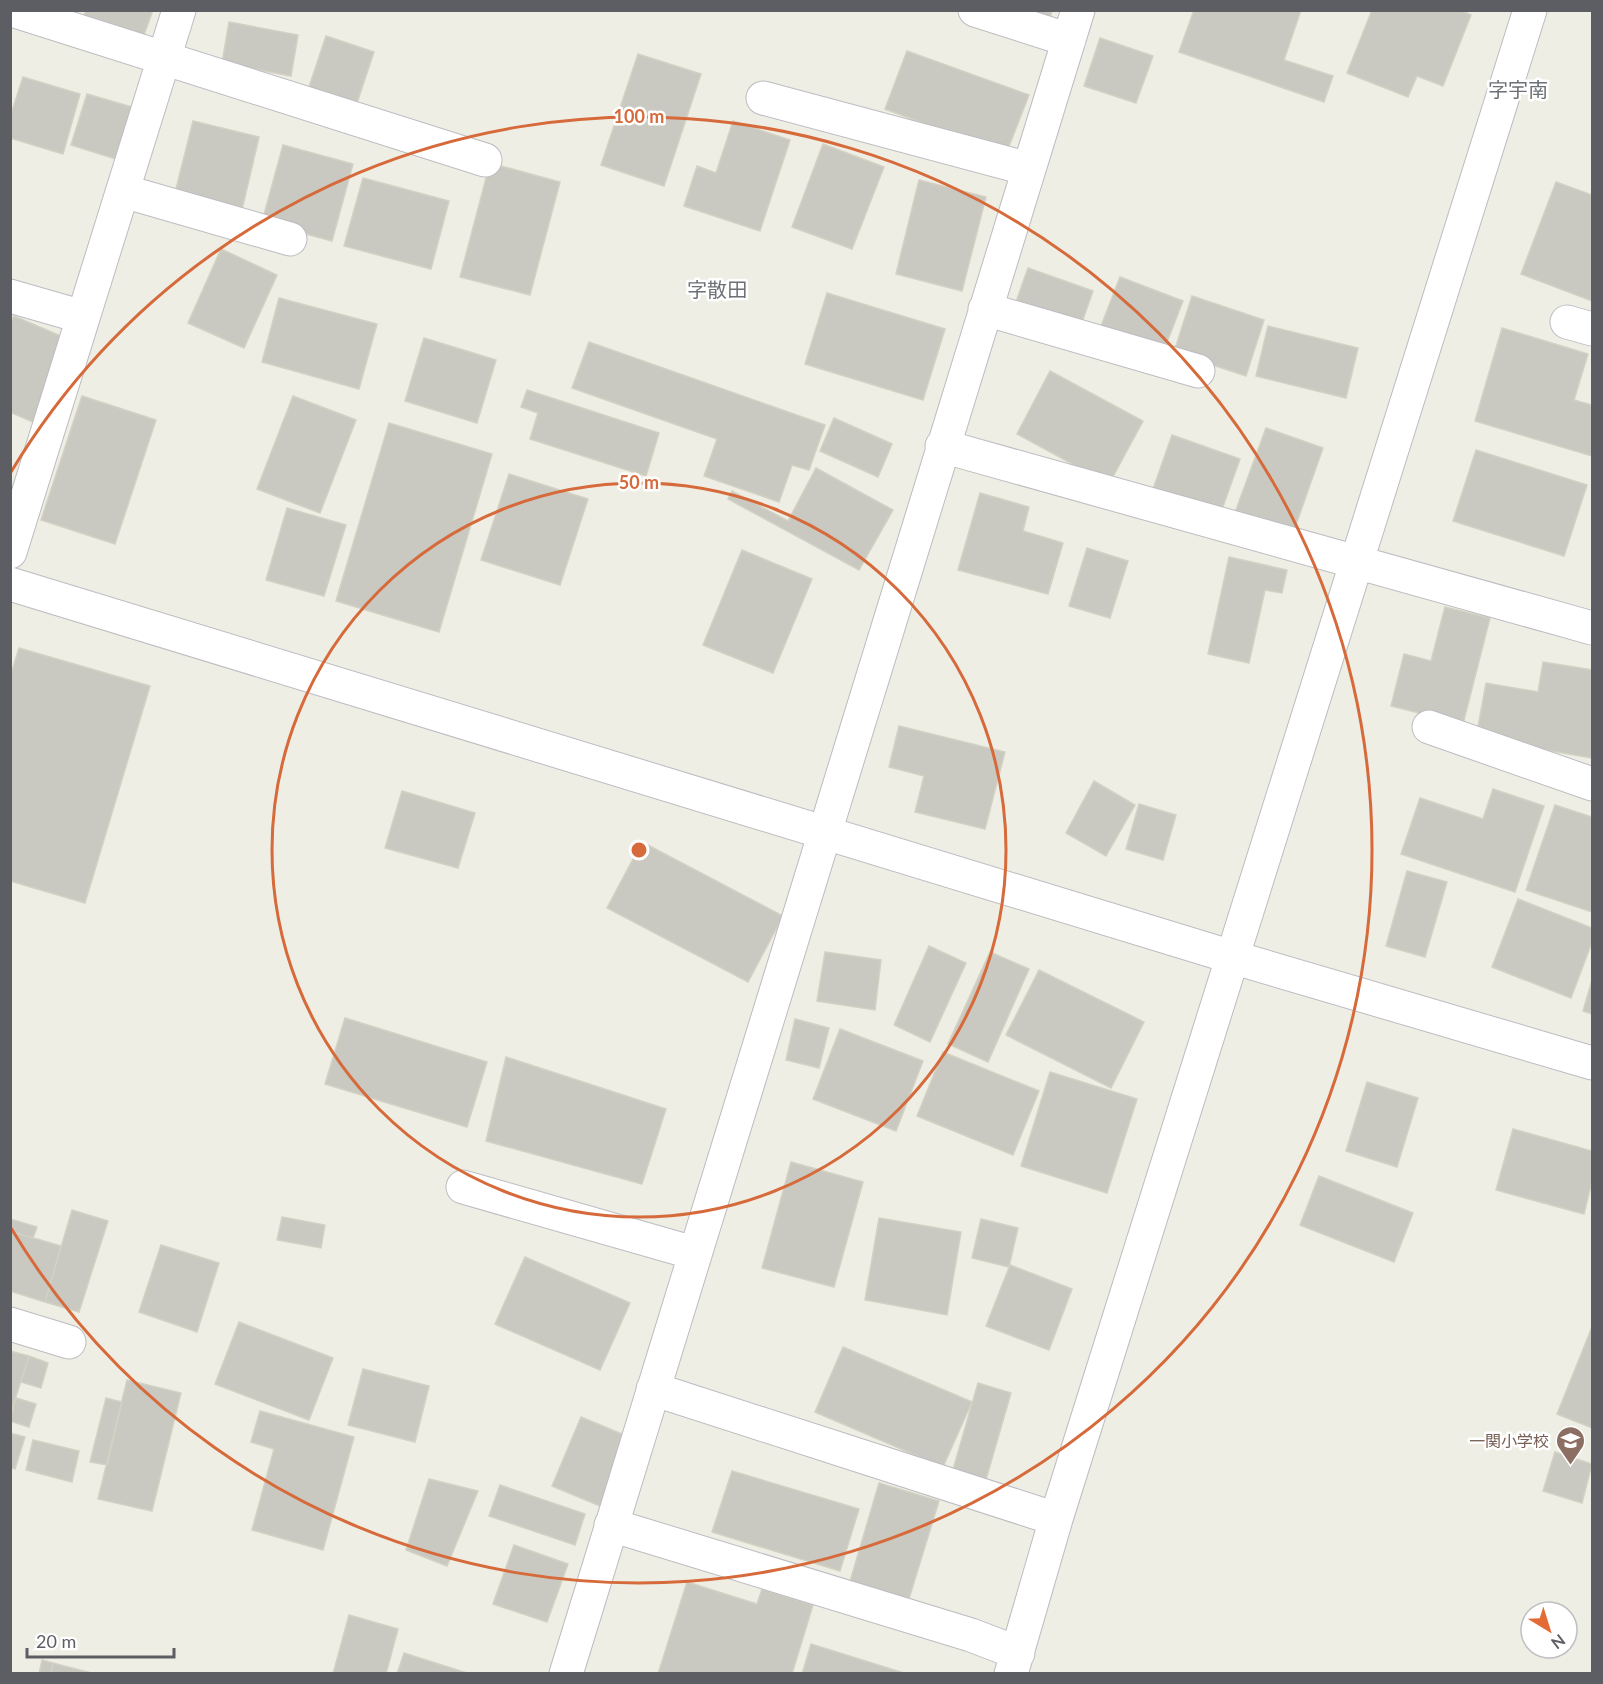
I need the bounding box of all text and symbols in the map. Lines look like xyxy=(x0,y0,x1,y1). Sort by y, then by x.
district label: 字宇南 xyxy=(1488,77,1548,101)
text: 100 m xyxy=(614,105,664,127)
district label: 字散田 xyxy=(687,277,747,301)
text: 50 m xyxy=(619,471,659,493)
centre of rings xyxy=(629,840,649,860)
school or university icon: 一関小学校 xyxy=(1554,1424,1586,1466)
place label: 一関小学校 xyxy=(1469,1431,1549,1450)
north arrow xyxy=(1519,1600,1579,1660)
scale bar xyxy=(27,1621,174,1659)
text: 20 m xyxy=(36,1630,76,1652)
text: N xyxy=(1548,1631,1569,1653)

